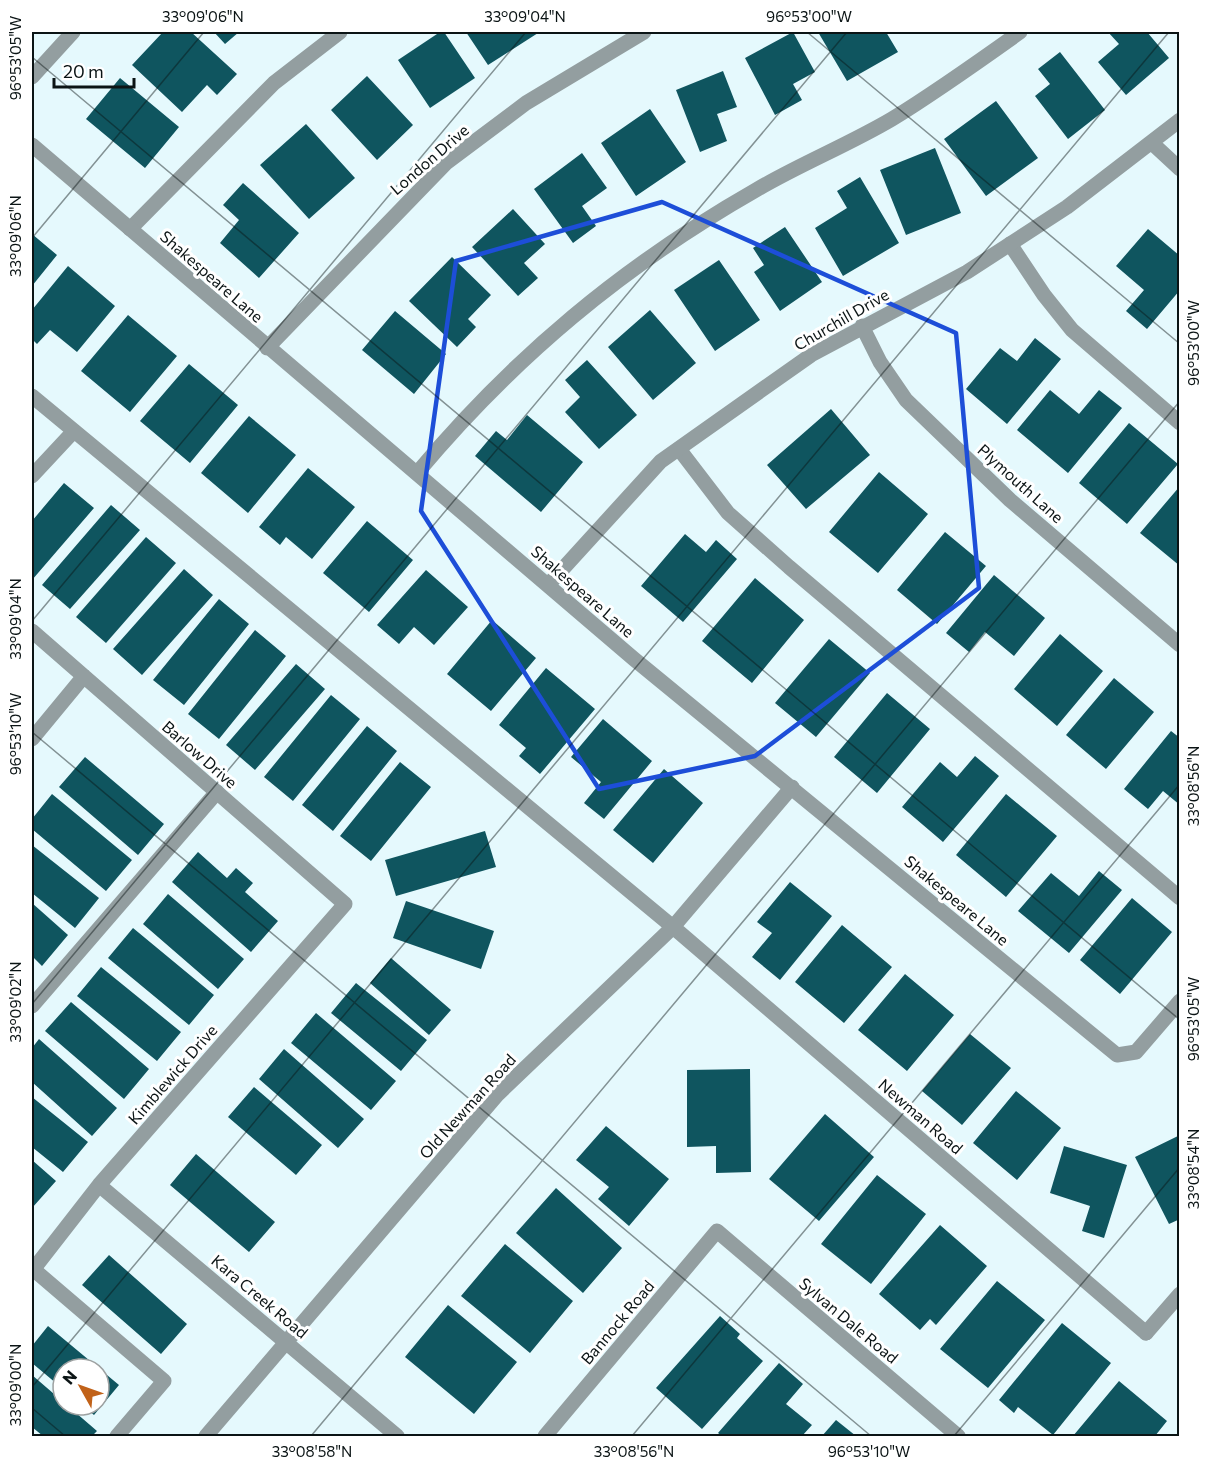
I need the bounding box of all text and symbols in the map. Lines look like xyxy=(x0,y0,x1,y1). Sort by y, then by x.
text: 33°09'06"N xyxy=(162,7,244,25)
text: 33°09'04"N xyxy=(484,7,566,25)
text: 96°53'00"W xyxy=(766,7,852,25)
text: 96°53'05"W xyxy=(6,16,24,100)
scale bar xyxy=(54,51,134,89)
text: 20 m xyxy=(63,60,104,82)
street label: London Drive xyxy=(386,120,472,198)
text: 33°09'06"N xyxy=(6,195,24,277)
street label: Shakespeare Lane xyxy=(157,226,267,326)
street label: Churchill Drive xyxy=(790,284,892,354)
text: 96°53'00"W xyxy=(1184,300,1202,386)
street label: Plymouth Lane xyxy=(974,440,1068,526)
street label: Shakespeare Lane xyxy=(528,541,638,641)
text: 33°09'04"N xyxy=(6,578,24,660)
text: 96°53'10"W xyxy=(6,693,24,775)
street label: Barlow Drive xyxy=(159,716,241,792)
text: 33°08'56"N xyxy=(1184,746,1202,826)
street label: Shakespeare Lane xyxy=(901,851,1013,949)
text: 33°09'02"N xyxy=(6,962,24,1042)
text: 96°53'05"W xyxy=(1184,977,1202,1061)
street label: Kimblewick Drive xyxy=(124,1020,220,1128)
street label: Old Newman Road xyxy=(415,1050,519,1162)
street label: Newman Road xyxy=(875,1074,967,1158)
text: 33°08'54"N xyxy=(1184,1129,1202,1209)
street label: Kara Creek Road xyxy=(208,1250,312,1342)
street label: Sylvan Dale Road xyxy=(796,1273,902,1367)
street label: Bannock Road xyxy=(576,1276,658,1368)
text: 33°09'00"N xyxy=(6,1344,24,1426)
north arrow xyxy=(51,1357,111,1417)
text: N xyxy=(58,1366,80,1388)
text: 33°08'58"N xyxy=(272,1442,352,1460)
text: 33°08'56"N xyxy=(594,1442,674,1460)
text: 96°53'10"W xyxy=(828,1442,910,1460)

